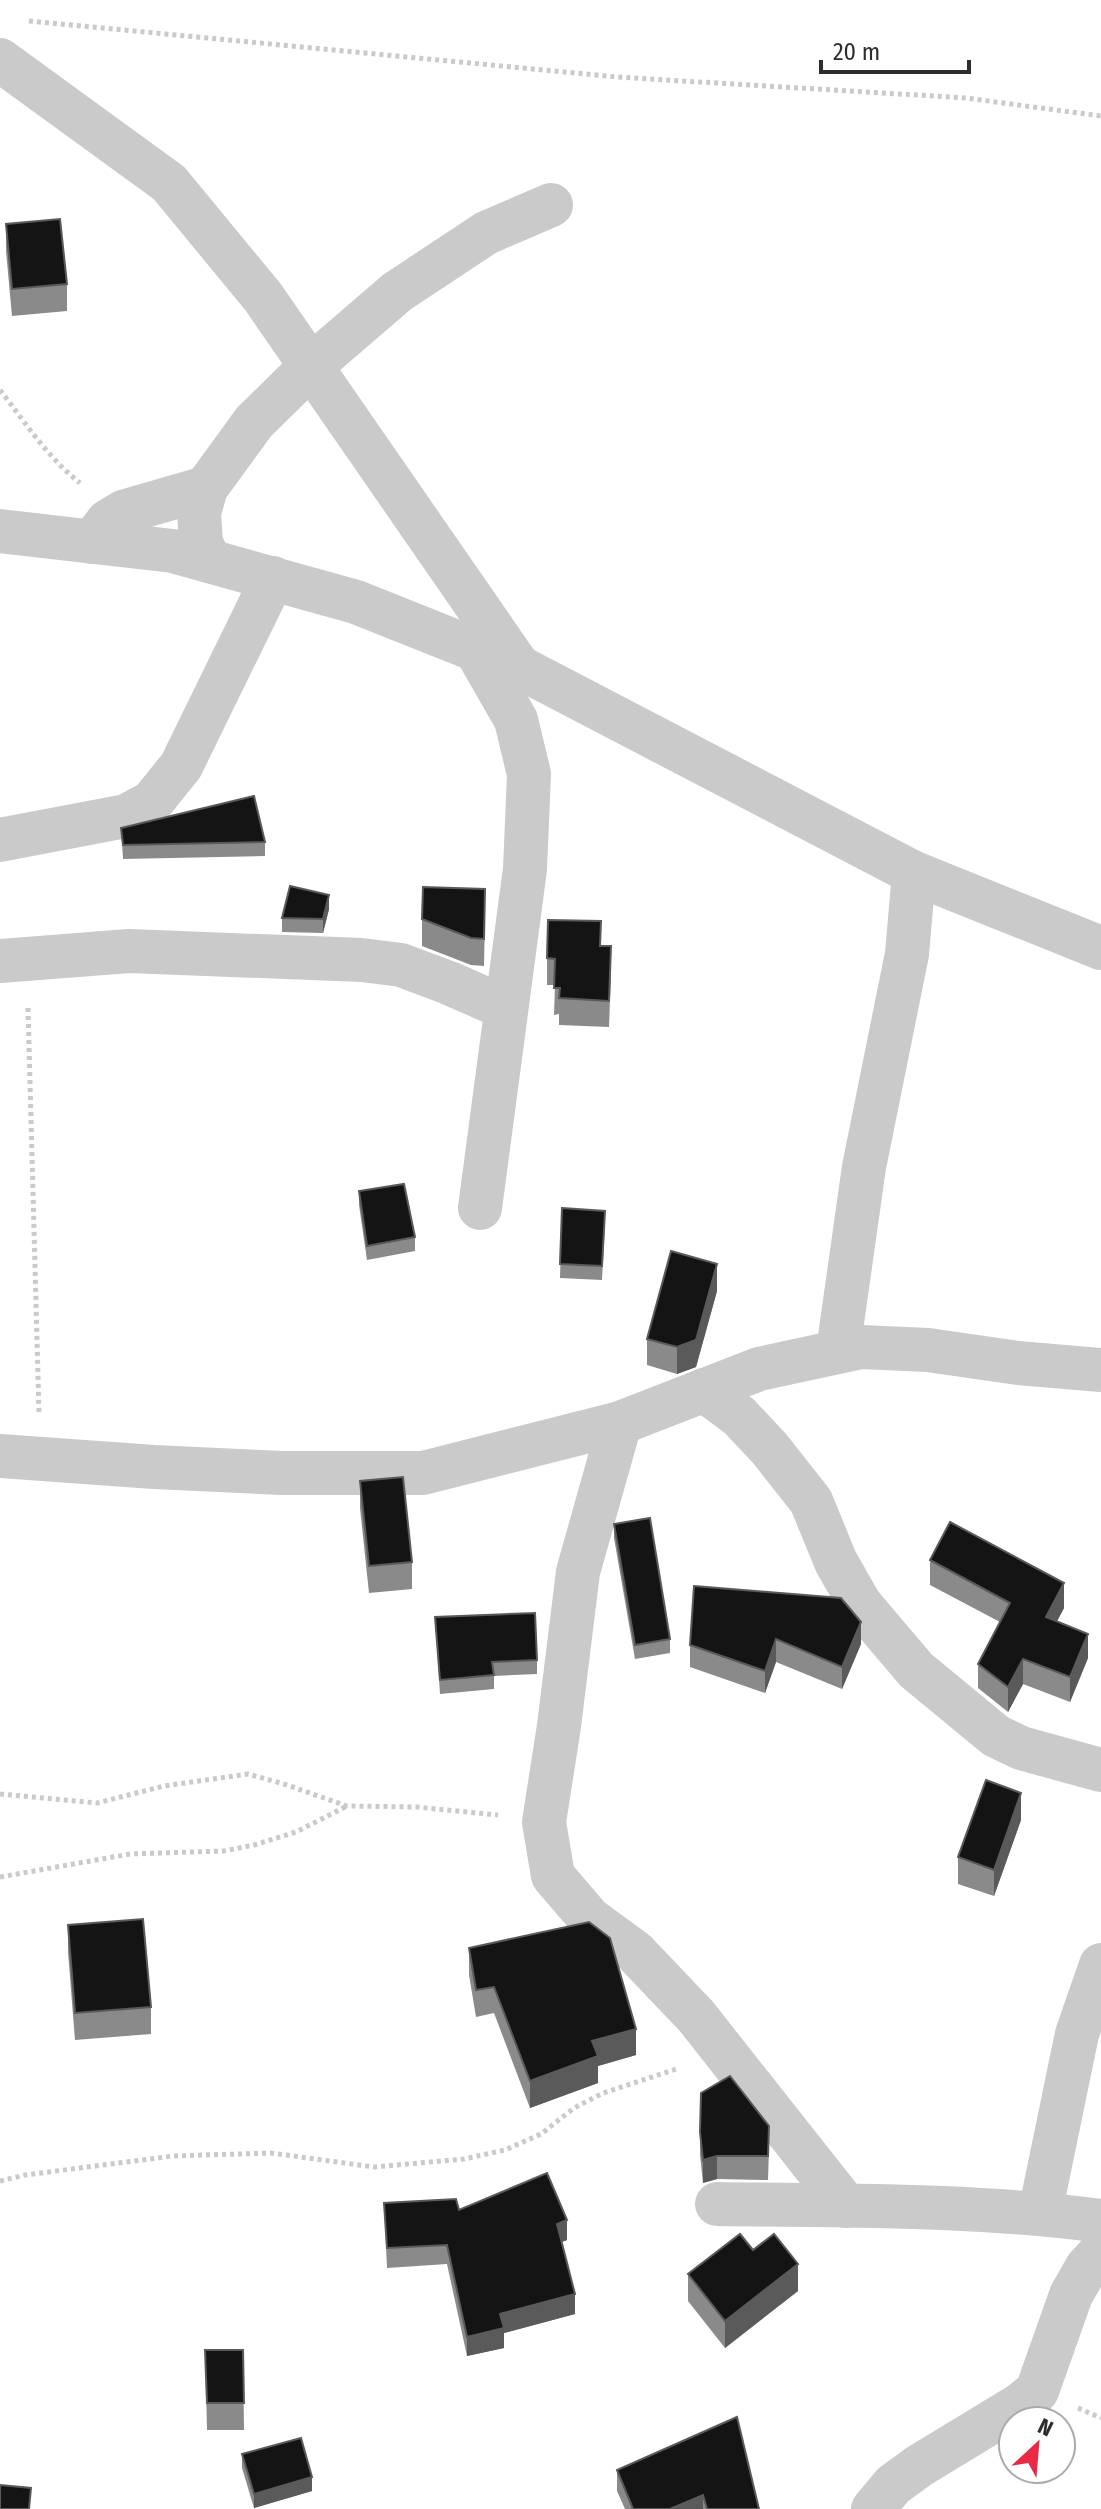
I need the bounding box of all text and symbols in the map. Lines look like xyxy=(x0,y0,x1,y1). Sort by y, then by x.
scale bar xyxy=(821,24,969,74)
text: 20 m xyxy=(833,38,880,66)
north arrow xyxy=(997,2405,1077,2485)
text: N xyxy=(1034,2412,1057,2442)

